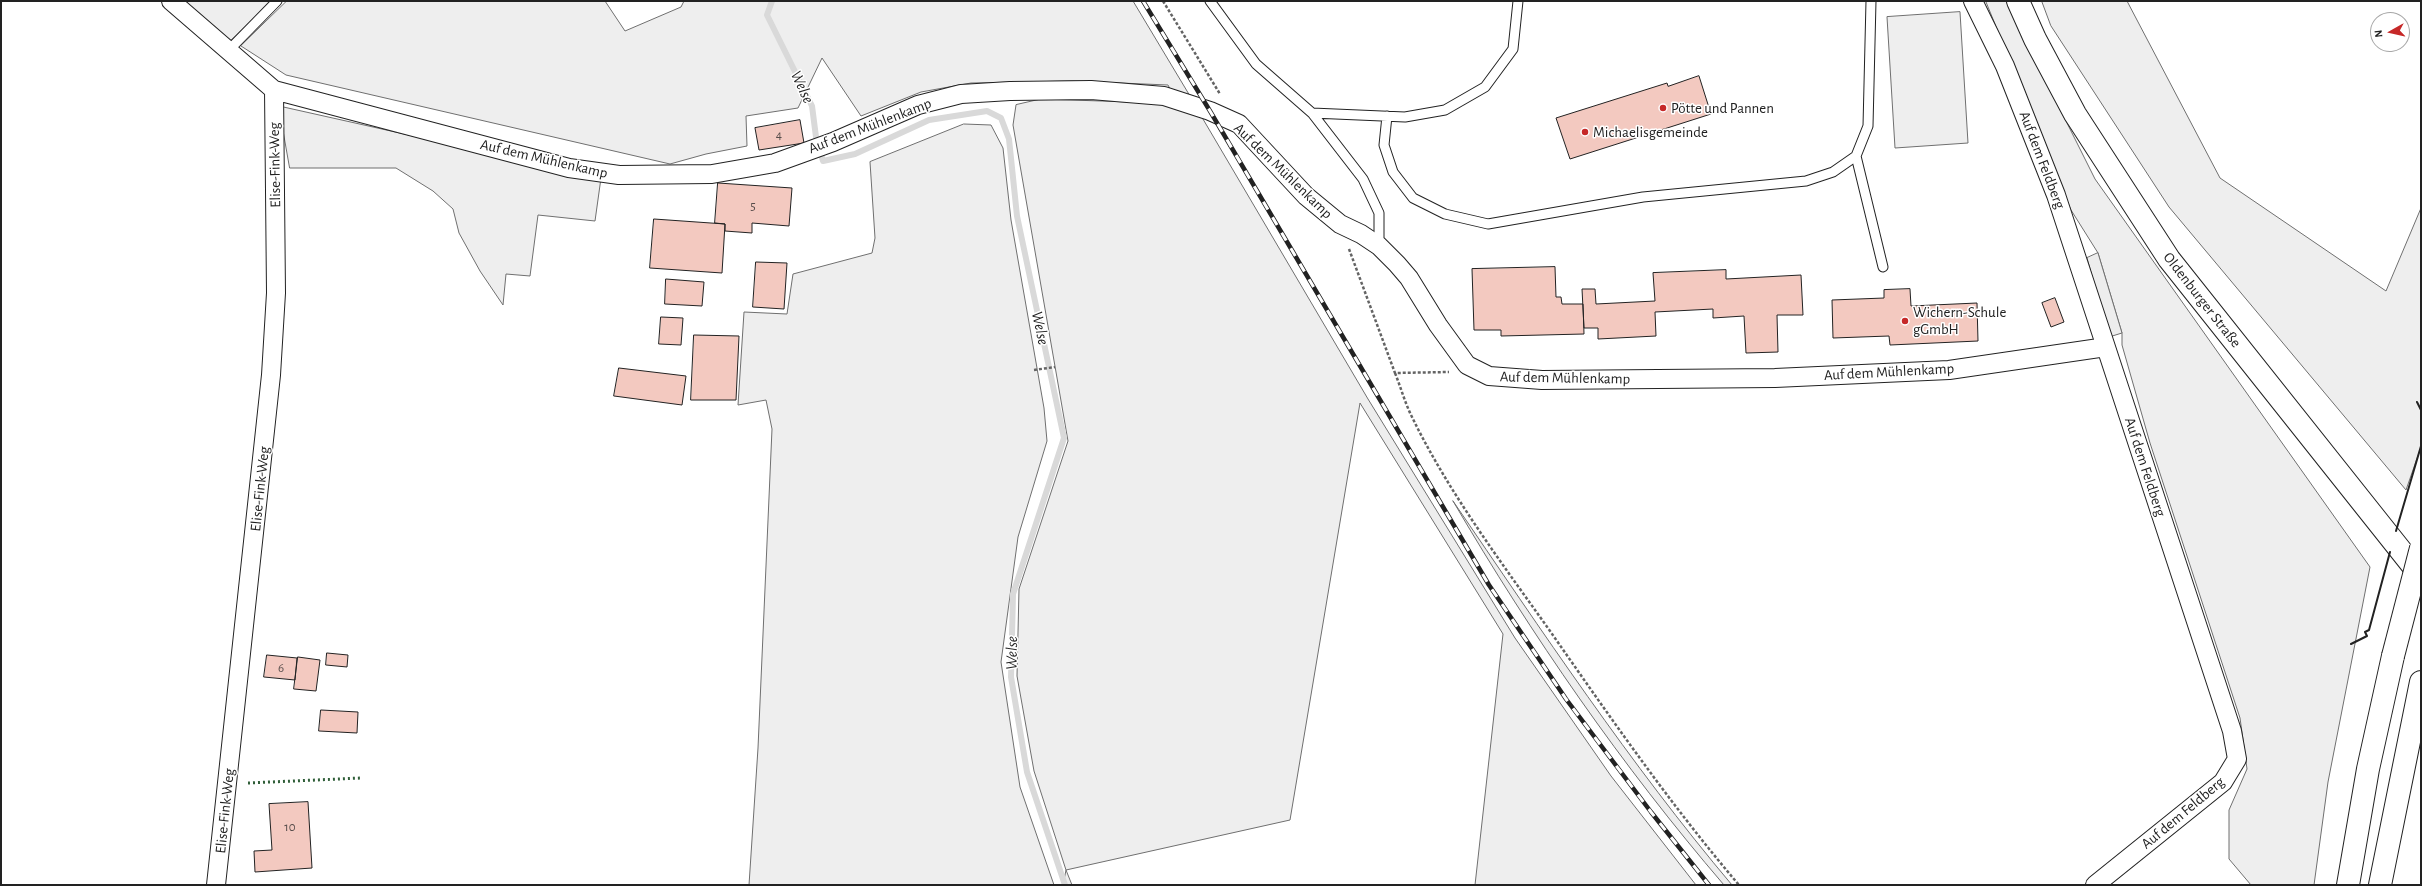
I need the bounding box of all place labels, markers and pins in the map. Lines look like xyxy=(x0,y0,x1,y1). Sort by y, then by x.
place label: Pötte und Pannen xyxy=(1671,99,1774,117)
marker: Pötte und Pannen xyxy=(1658,103,1668,113)
place label: Michaelisgemeinde xyxy=(1593,123,1708,141)
marker: Michaelisgemeinde xyxy=(1580,127,1590,137)
place label: Wichern-Schule gGmbH xyxy=(1913,303,2006,338)
marker: Wichern-Schule gGmbH xyxy=(1900,316,1910,326)

